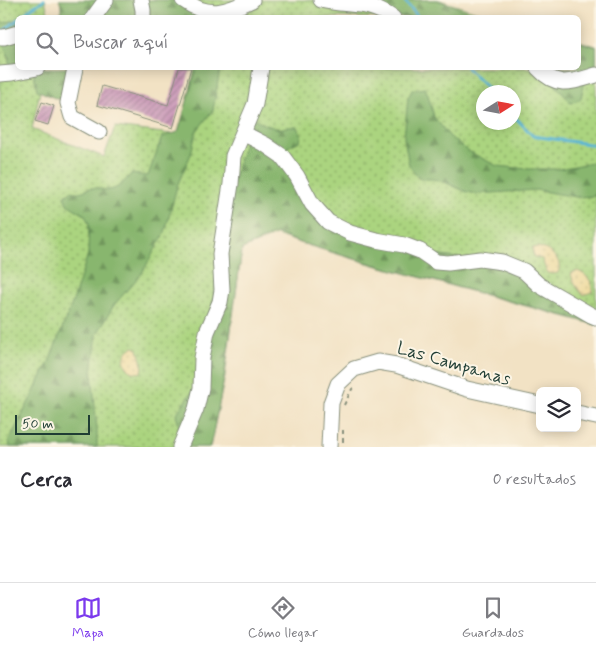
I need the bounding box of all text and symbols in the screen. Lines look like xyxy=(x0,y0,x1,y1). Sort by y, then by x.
search box xyxy=(15,15,581,70)
icon: search xyxy=(33,29,61,57)
text: Buscar aquí xyxy=(73,30,168,55)
north arrow xyxy=(476,85,521,130)
street label: Las Campanas xyxy=(394,336,513,392)
map controls xyxy=(536,387,581,432)
button: layers xyxy=(536,387,581,432)
scale bar xyxy=(15,412,90,435)
text: 50 m xyxy=(22,415,53,433)
text: Cerca xyxy=(20,466,73,494)
text: 0 resultados xyxy=(493,469,576,490)
tab: Mapa xyxy=(72,594,104,642)
tab: Cómo llegar xyxy=(248,594,318,642)
tab: Guardados xyxy=(462,594,524,642)

